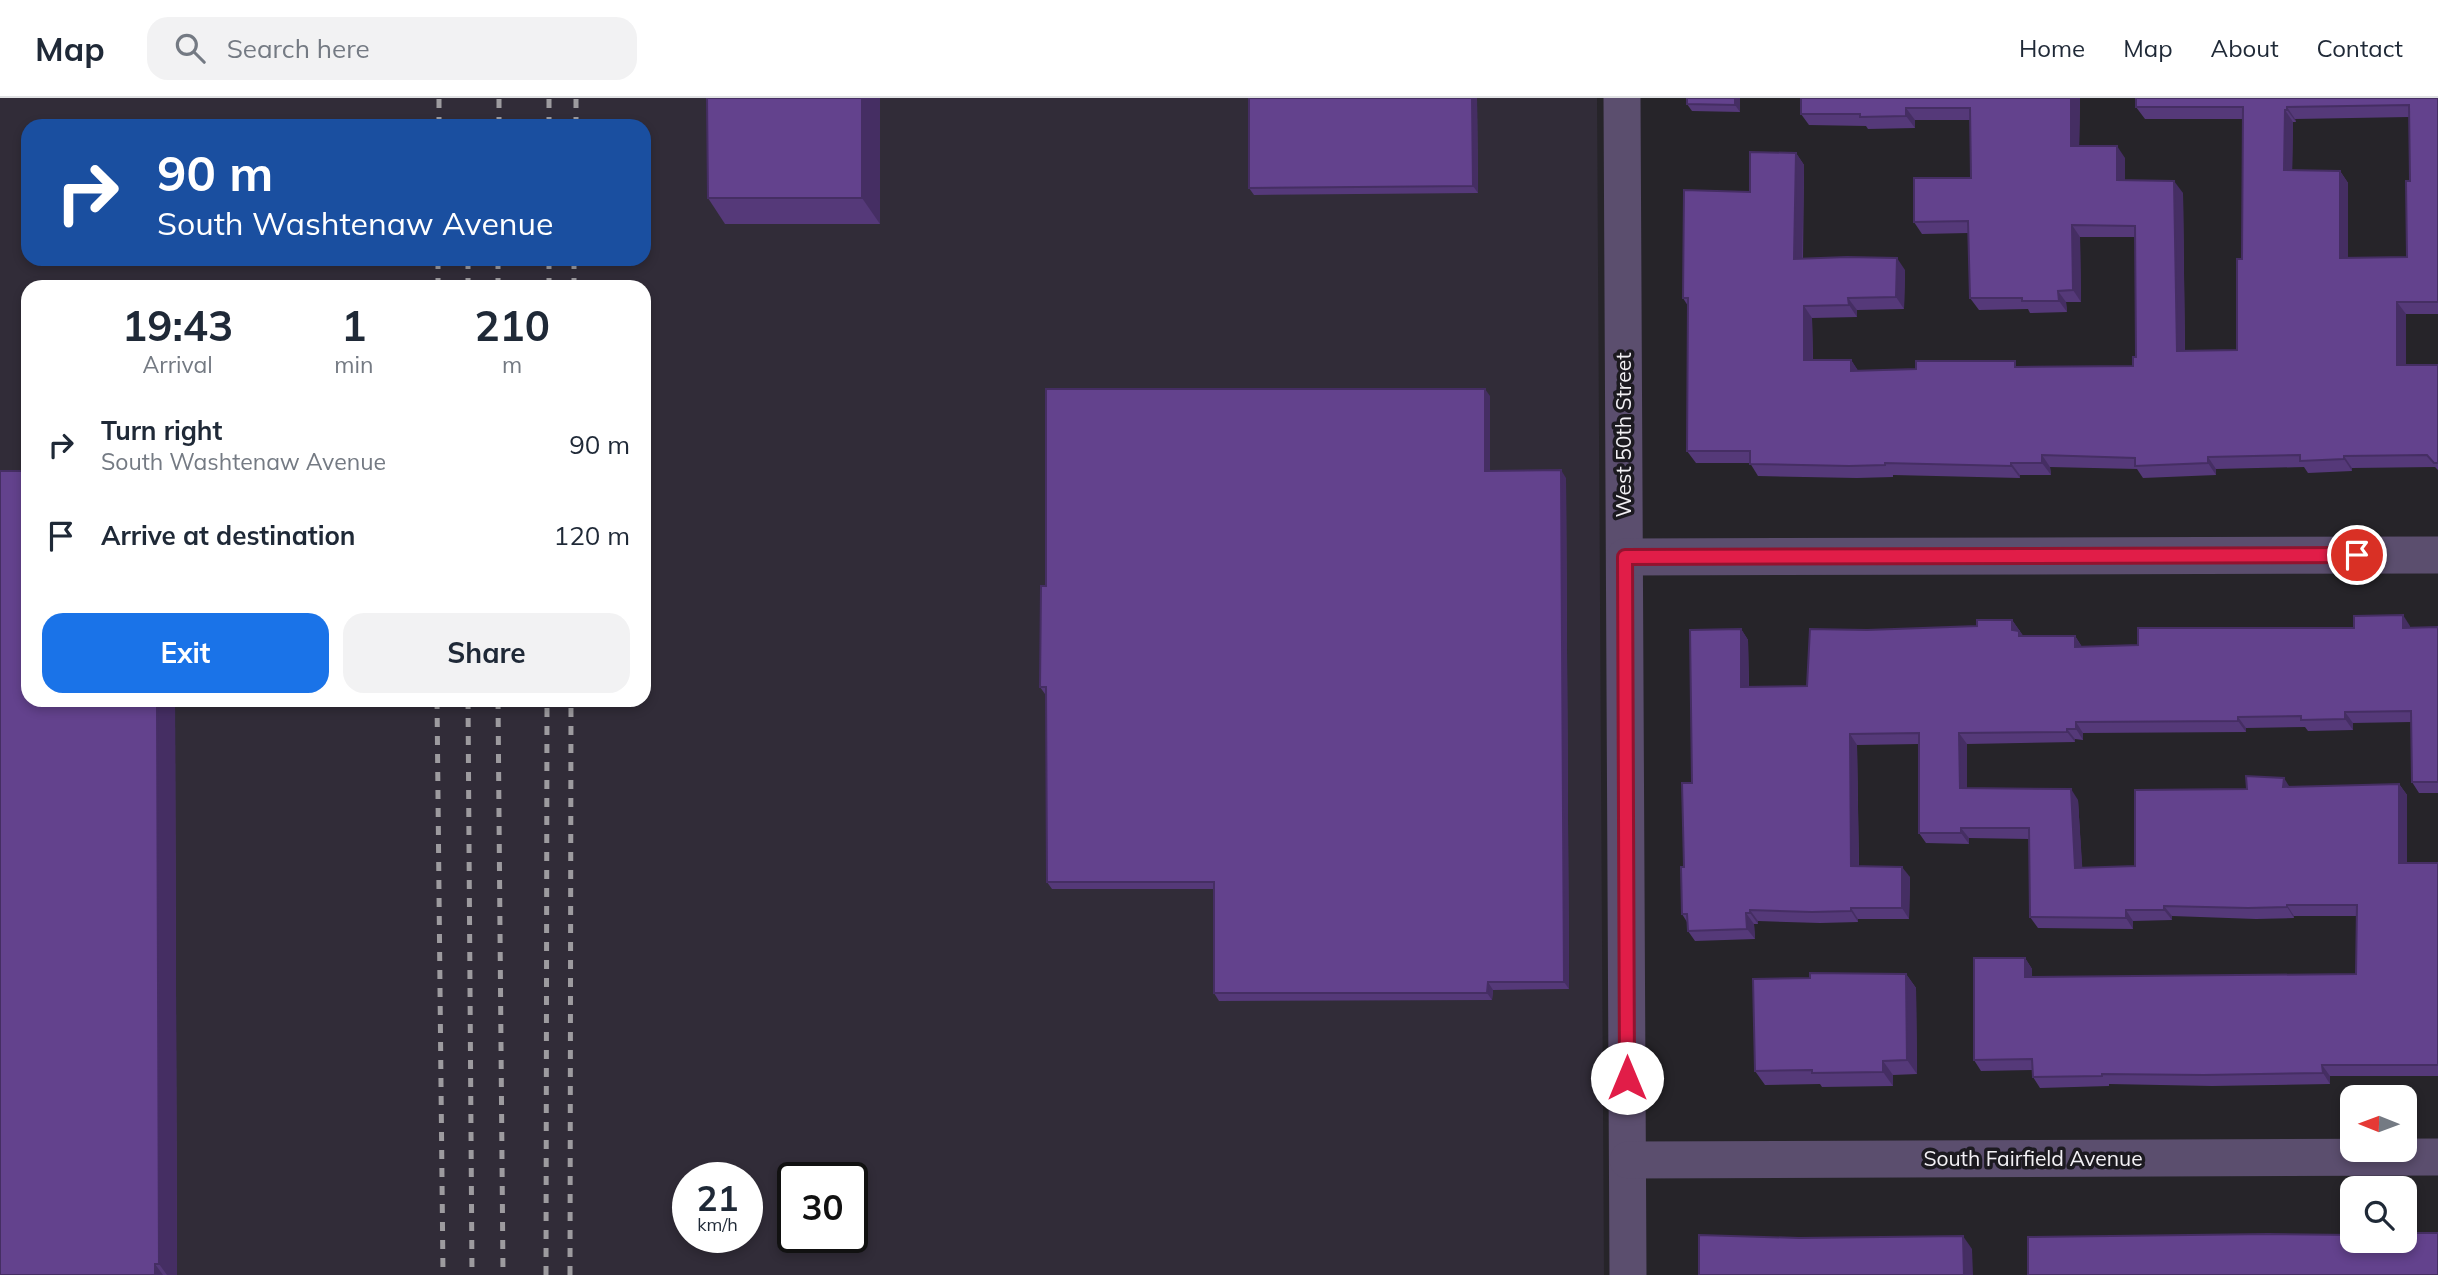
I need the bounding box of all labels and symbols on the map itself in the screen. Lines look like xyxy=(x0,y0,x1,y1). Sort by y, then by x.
street label: West 50th Street xyxy=(1610,352,1636,518)
pin xyxy=(2327,525,2387,585)
position arrow xyxy=(1590,1041,1664,1115)
north arrow xyxy=(2340,1085,2417,1162)
street label: South Fairfield Avenue xyxy=(1923,1145,2143,1171)
speed limit sign: 30 xyxy=(777,1162,868,1253)

